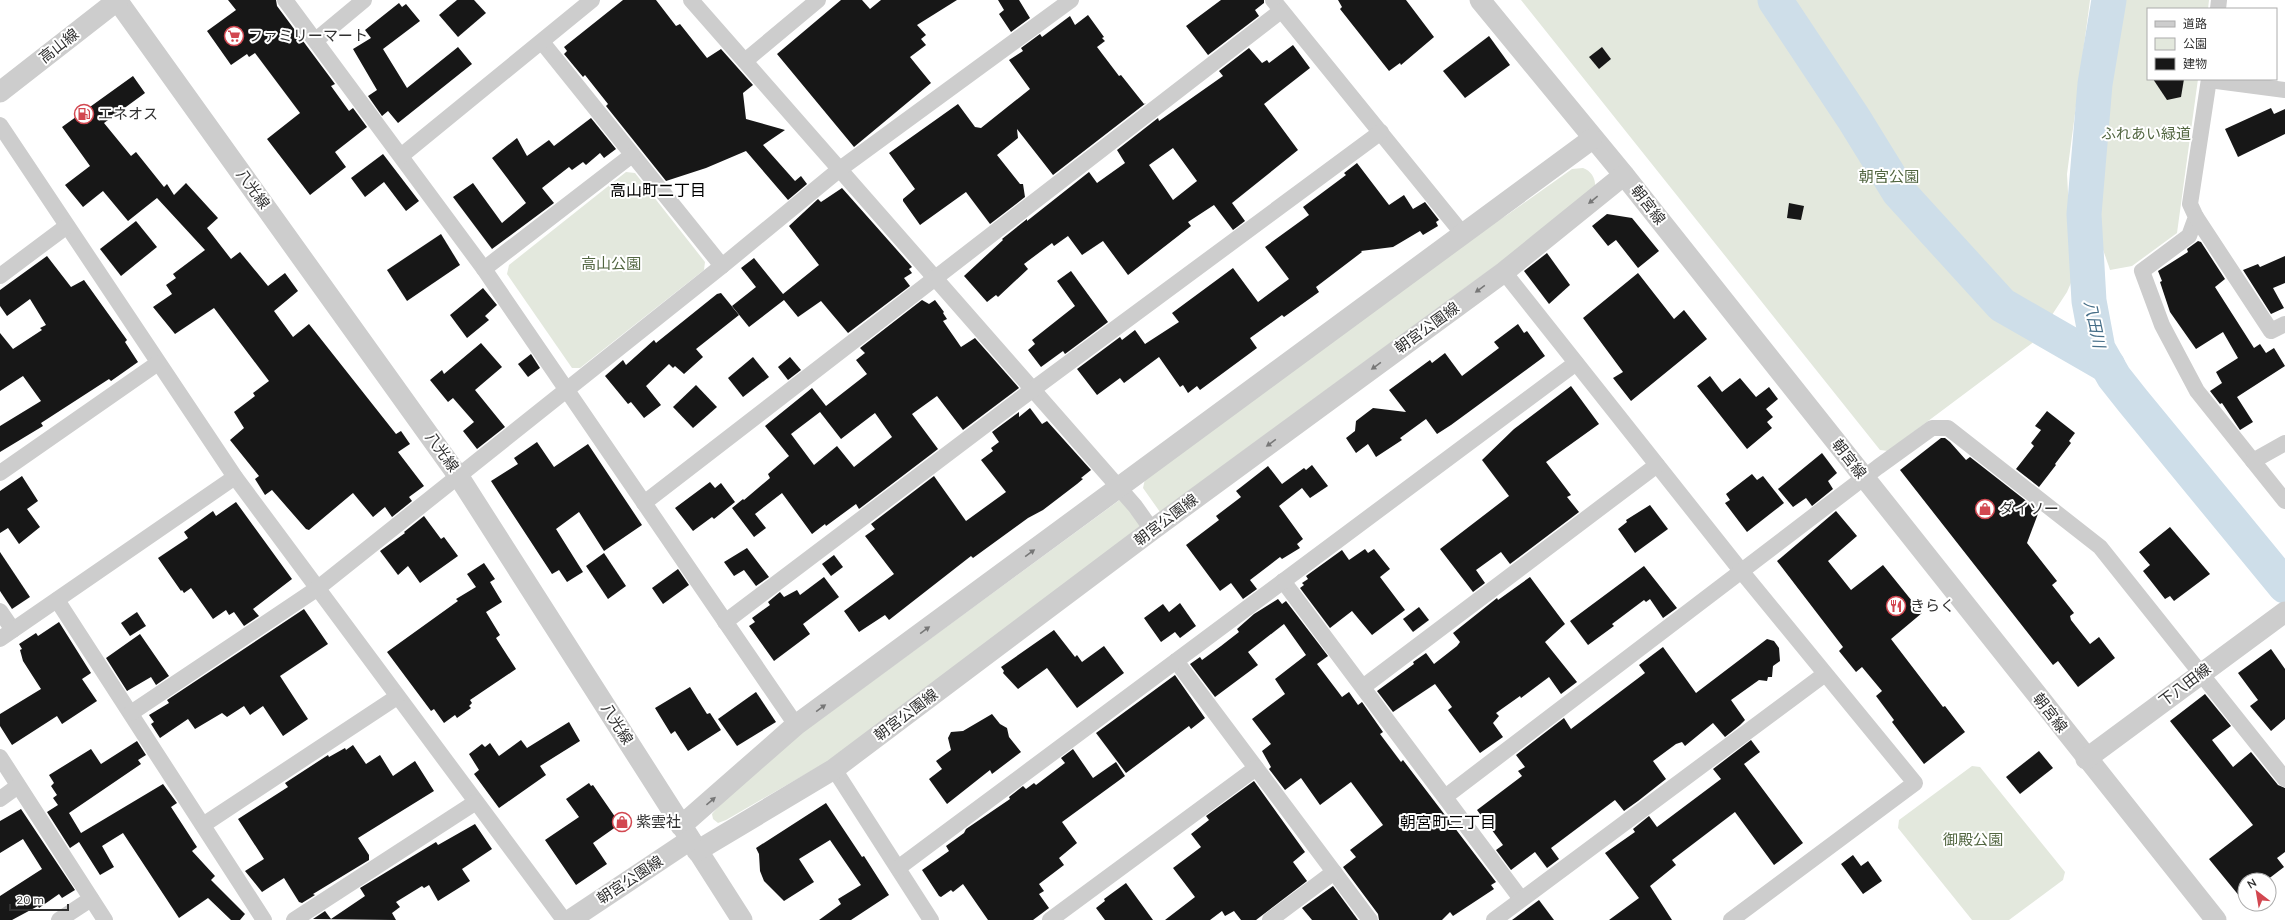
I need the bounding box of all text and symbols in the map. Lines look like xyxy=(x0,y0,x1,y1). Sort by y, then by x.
legend xyxy=(2147,8,2277,80)
text: 道路 xyxy=(2183,16,2207,31)
street label: 高山線 xyxy=(35,24,82,67)
supermarket icon: ファミリーマート xyxy=(223,25,245,47)
place label: ファミリーマート xyxy=(248,26,368,45)
text: 公園 xyxy=(2183,36,2207,51)
text: 建物 xyxy=(2183,56,2207,71)
fuel station icon: エネオス xyxy=(73,103,95,125)
place label: エネオス xyxy=(98,104,158,123)
park label: ふれあい緑道 xyxy=(2101,124,2191,143)
street label: 八光線 xyxy=(232,165,274,212)
park label: 朝宮公園 xyxy=(1859,167,1919,186)
district label: 高山町二丁目 xyxy=(610,180,706,200)
street label: 朝宮線 xyxy=(1627,181,1670,228)
one-way arrow xyxy=(1588,195,1599,204)
park label: 高山公園 xyxy=(581,254,641,273)
one-way arrow xyxy=(1475,285,1486,293)
street label: 朝宮公園線 xyxy=(1391,298,1463,357)
water label: 八田川 xyxy=(2080,298,2110,352)
one-way arrow xyxy=(1370,362,1381,370)
street label: 八光線 xyxy=(421,428,463,475)
street label: 朝宮線 xyxy=(1828,435,1871,482)
one-way arrow xyxy=(1266,439,1276,447)
street label: 朝宮公園線 xyxy=(1130,489,1201,550)
shop icon: ダイソー xyxy=(1974,498,1996,520)
place label: ダイソー xyxy=(1999,499,2059,518)
one-way arrow xyxy=(1025,549,1035,557)
restaurant icon: きらく xyxy=(1885,595,1907,617)
place label: きらく xyxy=(1910,596,1955,615)
one-way arrow xyxy=(920,626,931,635)
street label: 下八田線 xyxy=(2155,659,2214,710)
street label: 朝宮公園線 xyxy=(870,684,941,745)
street label: 朝宮線 xyxy=(2029,689,2072,736)
street label: 八光線 xyxy=(597,700,637,748)
one-way arrow xyxy=(815,703,826,712)
one-way arrow xyxy=(706,796,716,805)
shop icon: 紫雲社 xyxy=(611,811,633,833)
place label: 紫雲社 xyxy=(636,812,681,831)
district label: 朝宮町三丁目 xyxy=(1400,812,1496,832)
park label: 御殿公園 xyxy=(1943,830,2003,849)
street label: 朝宮公園線 xyxy=(593,851,666,908)
north arrow xyxy=(2237,872,2277,912)
text: N xyxy=(2245,875,2259,892)
scale bar xyxy=(10,886,68,912)
text: 20 m xyxy=(16,892,44,907)

